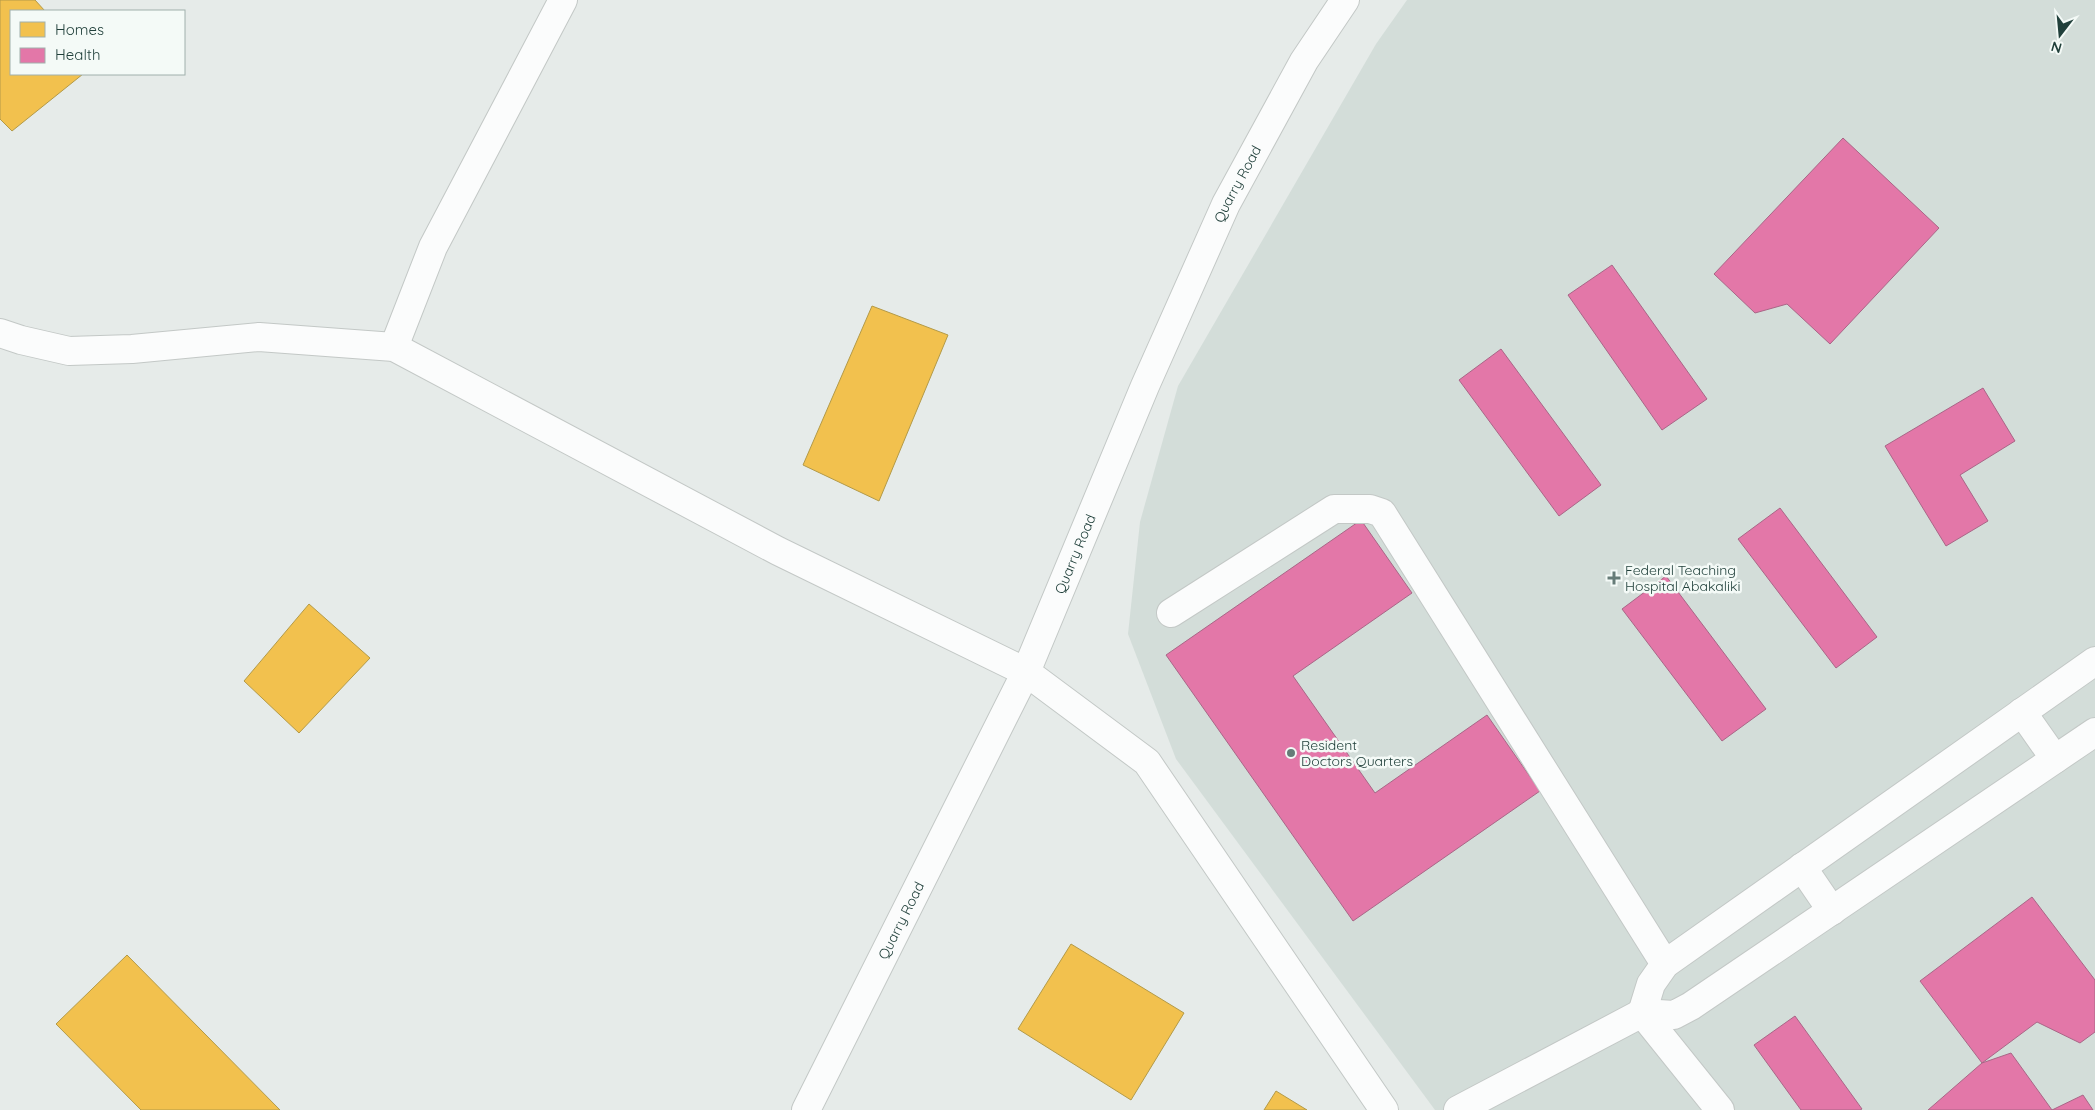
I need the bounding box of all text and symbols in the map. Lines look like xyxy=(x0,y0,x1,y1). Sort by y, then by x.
legend xyxy=(10,10,185,75)
north arrow xyxy=(2035,10,2085,60)
text: Homes xyxy=(55,20,104,39)
text: N xyxy=(2049,37,2064,58)
text: Health xyxy=(55,45,100,64)
street label: Quarry Road xyxy=(1210,142,1265,225)
street label: Quarry Road xyxy=(1051,511,1100,596)
place label: Federal Teaching Hospital Abakaliki xyxy=(1625,561,1741,595)
marker: Federal Teaching Hospital Abakaliki xyxy=(1607,571,1621,585)
place label: Resident Doctors Quarters xyxy=(1301,736,1413,770)
marker: Resident Doctors Quarters xyxy=(1285,747,1297,759)
street label: Quarry Road xyxy=(874,879,928,962)

